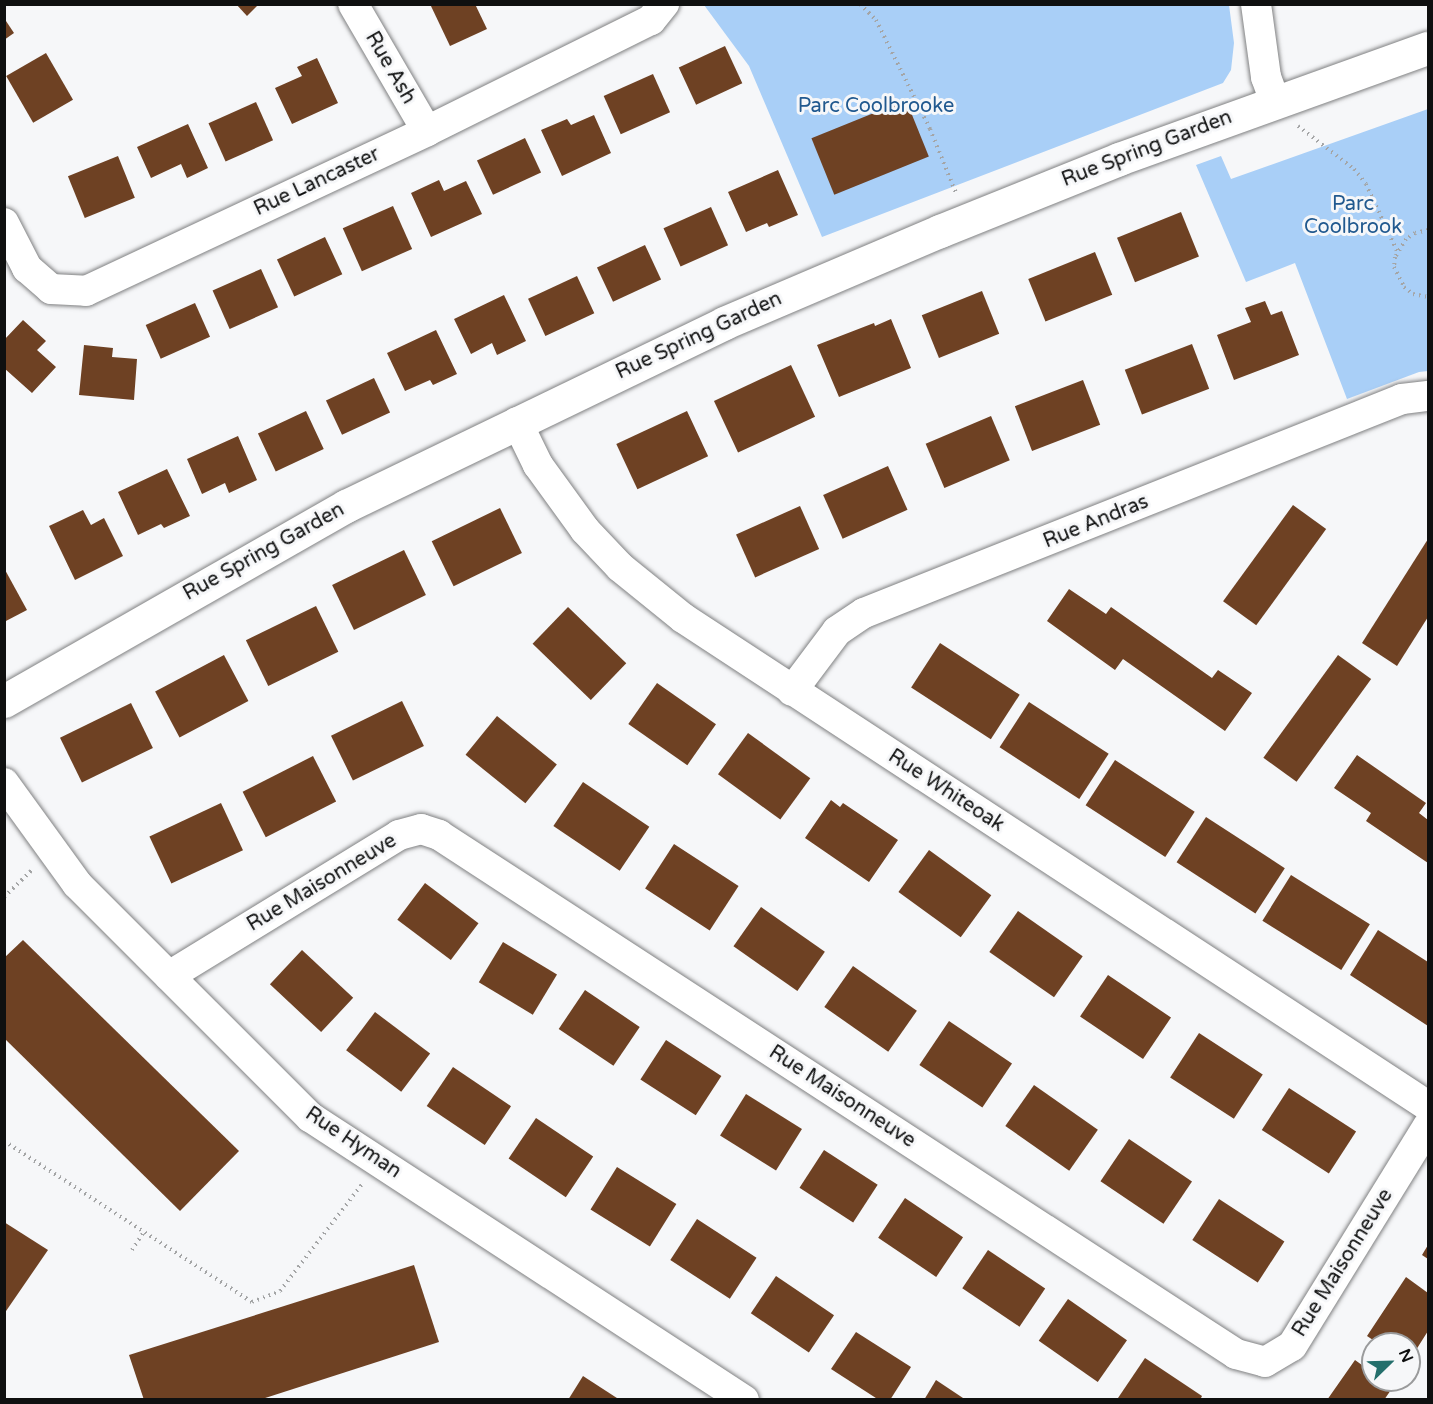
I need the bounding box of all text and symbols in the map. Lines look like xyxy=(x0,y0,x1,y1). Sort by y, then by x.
street label: Rue Ash xyxy=(360,28,420,108)
park label: Parc Coolbrooke xyxy=(798,94,954,118)
street label: Rue Spring Garden xyxy=(1059,106,1235,192)
street label: Rue Lancaster xyxy=(250,142,384,222)
park label: Parc Coolbrook xyxy=(1304,193,1402,240)
street label: Rue Spring Garden xyxy=(612,287,786,385)
street label: Rue Andras xyxy=(1040,490,1152,554)
street label: Rue Spring Garden xyxy=(179,498,349,606)
street label: Rue Whiteoak xyxy=(884,745,1008,837)
street label: Rue Maisonneuve xyxy=(243,829,401,937)
street label: Rue Maisonneuve xyxy=(764,1041,920,1153)
street label: Rue Hyman xyxy=(301,1102,405,1184)
street label: Rue Maisonneuve xyxy=(1288,1185,1398,1341)
north arrow xyxy=(1361,1332,1421,1392)
text: N xyxy=(1394,1346,1417,1366)

